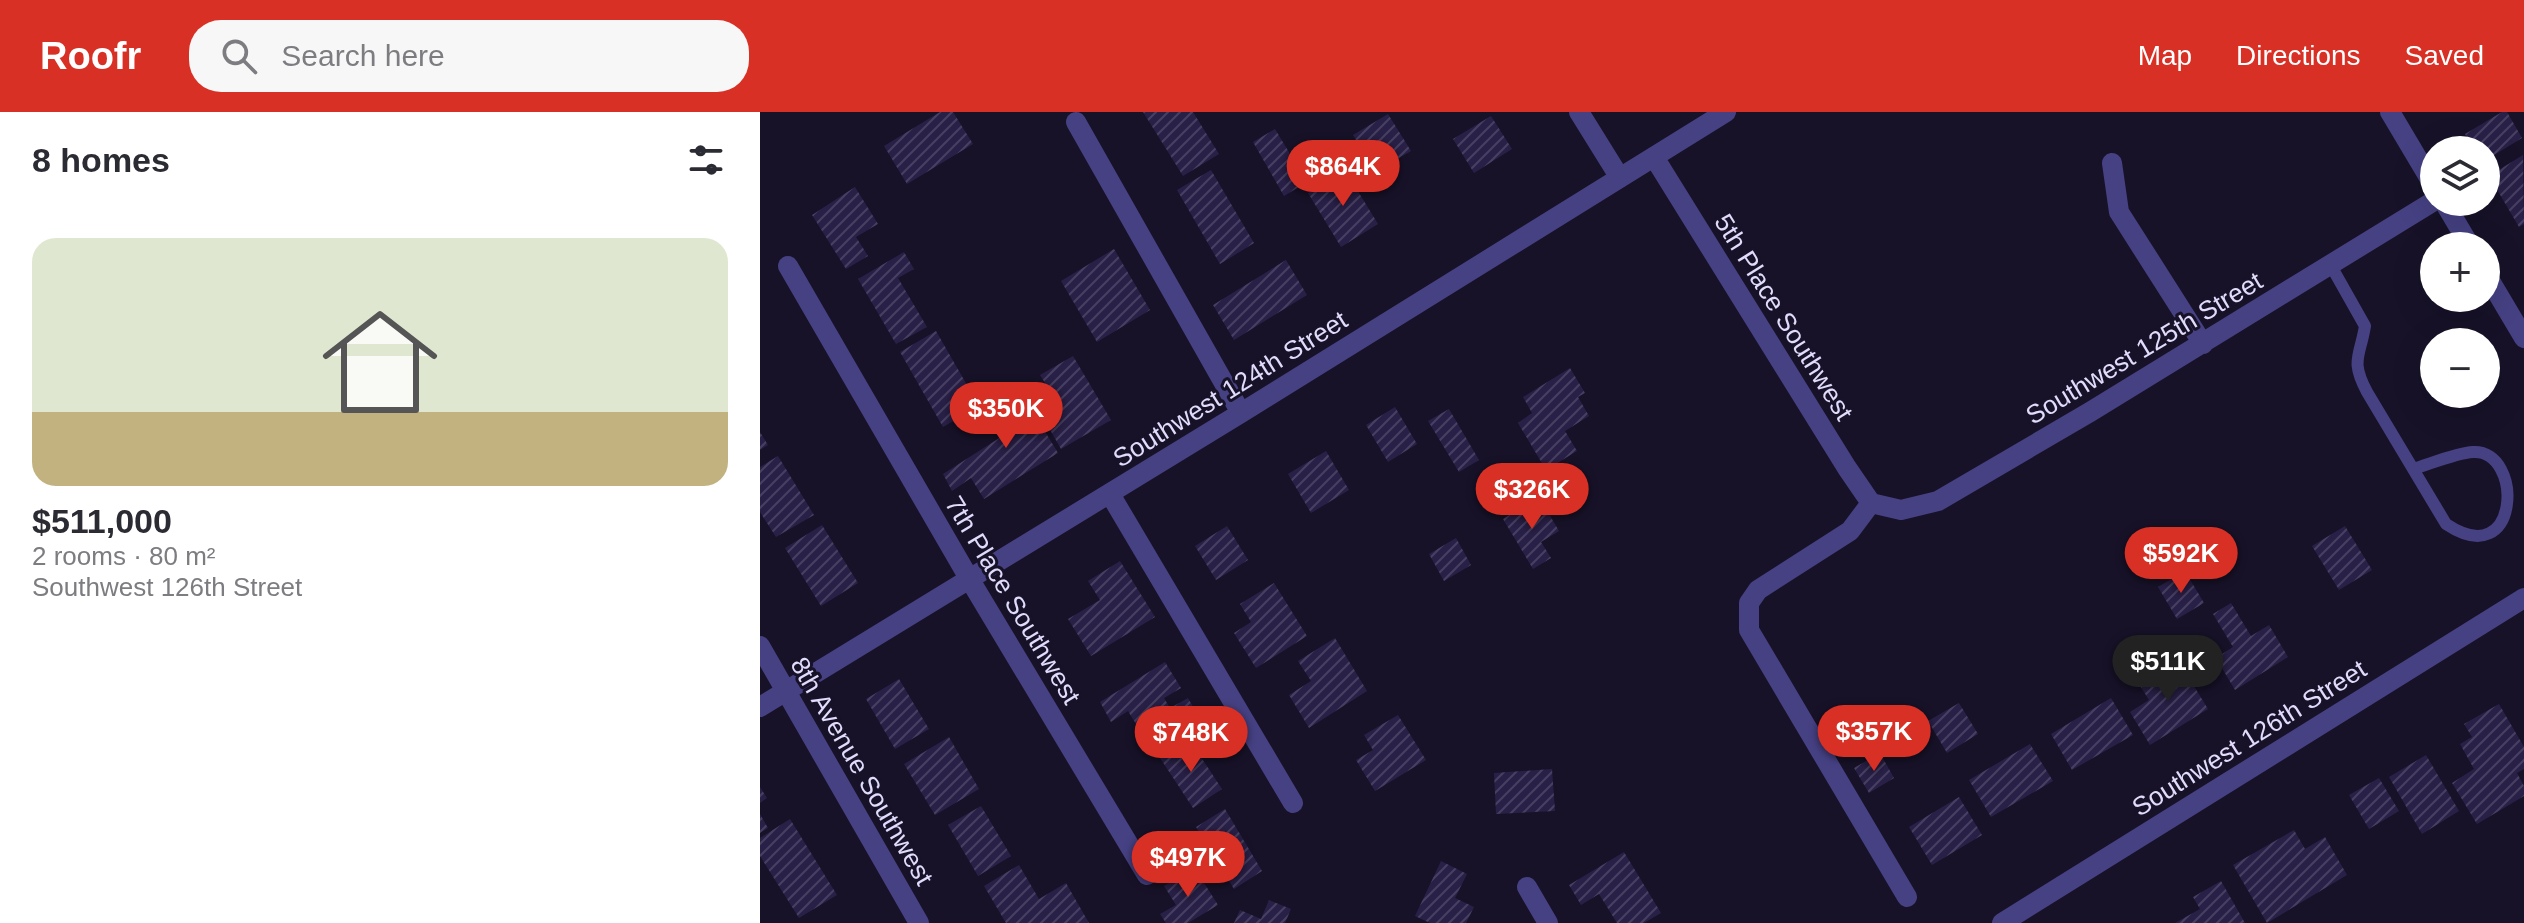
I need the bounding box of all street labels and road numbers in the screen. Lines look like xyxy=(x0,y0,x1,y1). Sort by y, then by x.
street label: 5th Place Southwest xyxy=(1708,209,1860,426)
street label: Southwest 125th Street xyxy=(2020,265,2268,430)
street label: Southwest 124th Street xyxy=(1107,304,1353,473)
street label: 7th Place Southwest xyxy=(939,491,1087,710)
street label: 8th Avenue Southwest xyxy=(784,652,940,891)
street label: Southwest 126th Street xyxy=(2126,653,2372,822)

